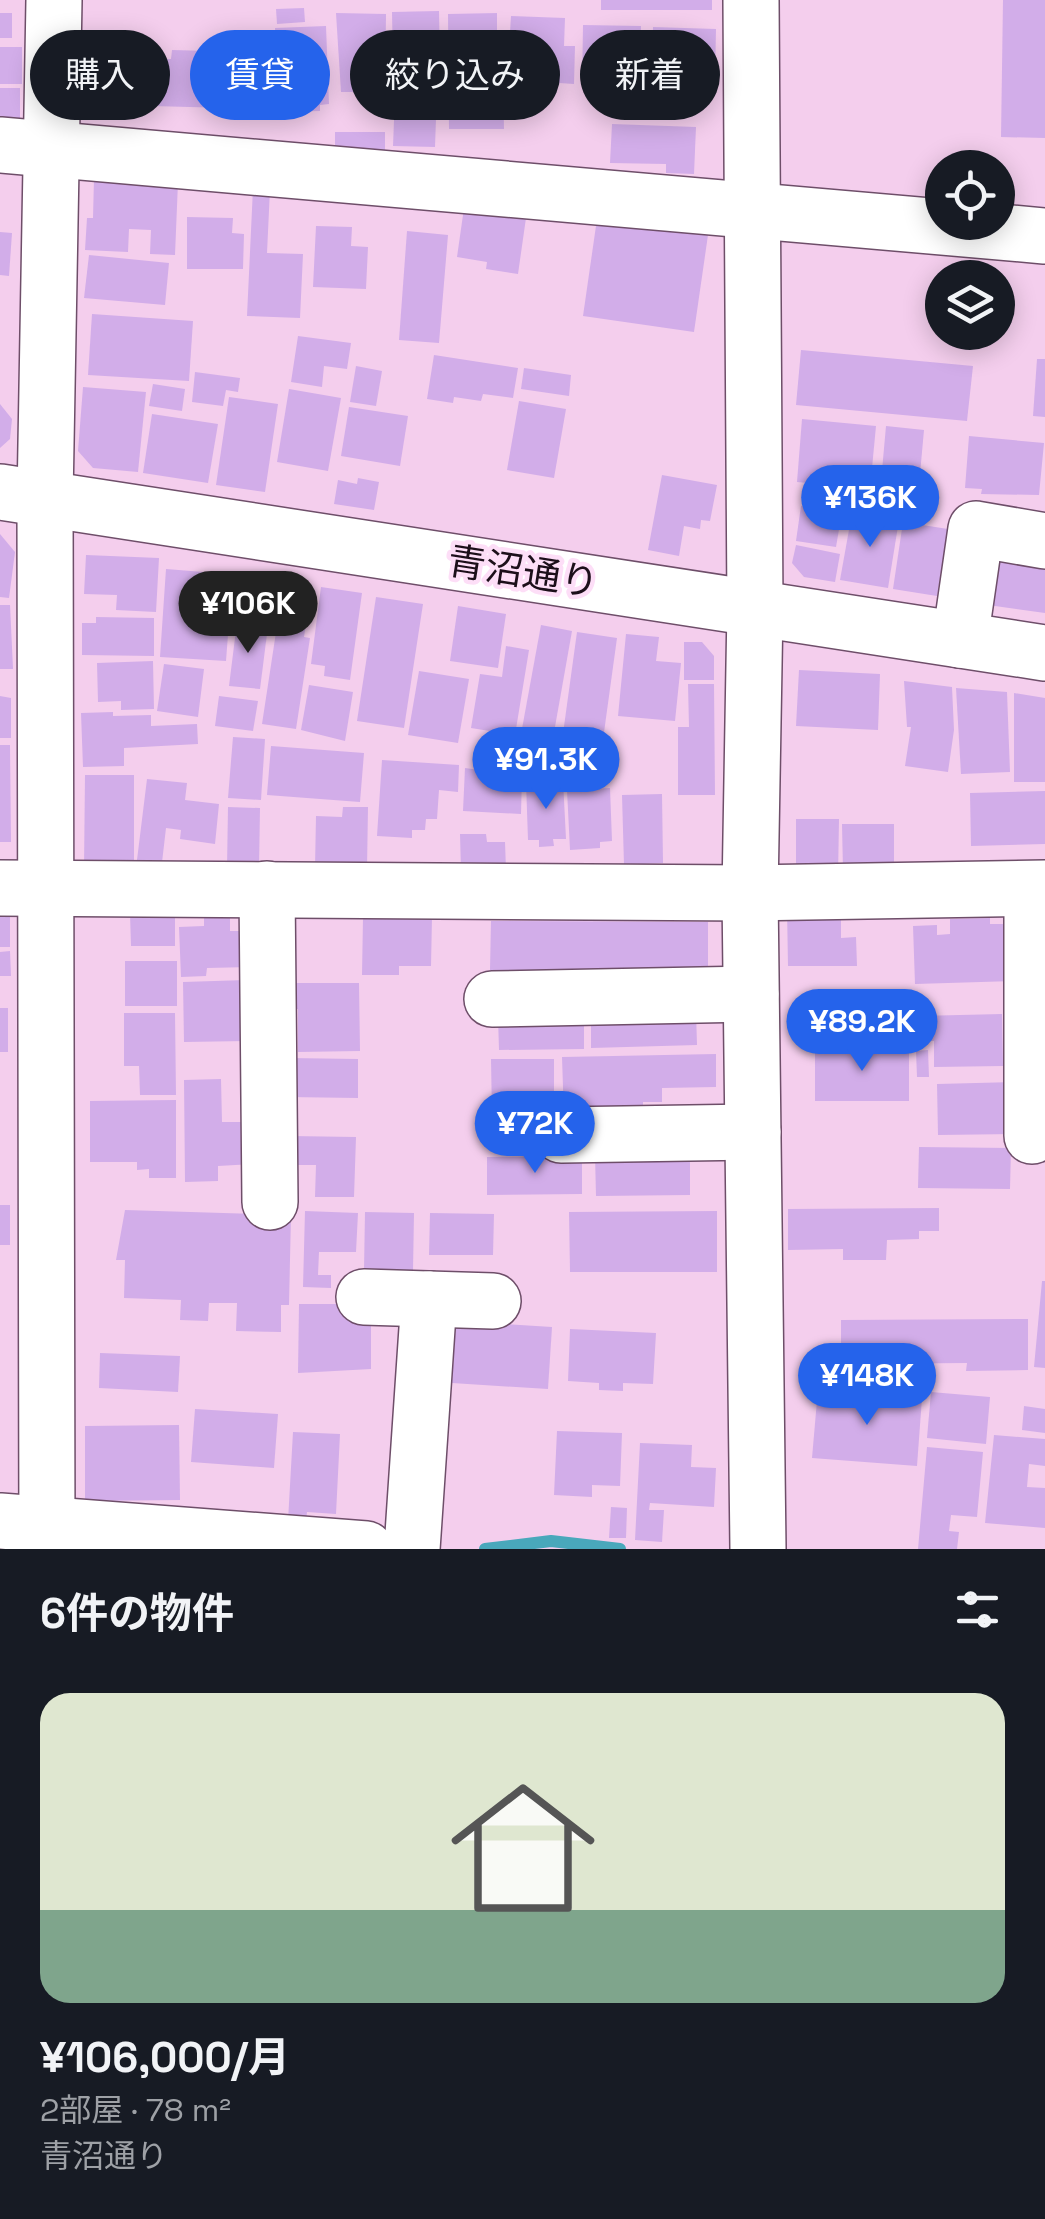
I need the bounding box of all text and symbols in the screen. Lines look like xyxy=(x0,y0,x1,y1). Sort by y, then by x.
chip: 購入 xyxy=(30,30,170,120)
chip: 賃貸 xyxy=(190,30,330,120)
chip: 絞り込み xyxy=(350,30,560,120)
chip: 新着 xyxy=(580,30,720,120)
map controls xyxy=(925,150,1015,350)
button: locate xyxy=(925,150,1015,240)
button: layers xyxy=(925,260,1015,350)
pin: ¥136K xyxy=(800,465,940,550)
text: ¥136K xyxy=(823,477,917,517)
street label: 青沼通り xyxy=(444,536,602,608)
pin: ¥106K xyxy=(178,571,318,656)
text: ¥106K xyxy=(201,583,295,623)
pin: ¥91.3K xyxy=(465,727,627,812)
text: ¥91.3K xyxy=(494,739,598,779)
pin: ¥89.2K xyxy=(781,989,943,1074)
text: ¥89.2K xyxy=(808,1001,916,1041)
pin: ¥72K xyxy=(476,1091,594,1176)
text: ¥72K xyxy=(497,1103,573,1143)
pin: ¥148K xyxy=(797,1343,937,1428)
text: ¥148K xyxy=(820,1355,914,1395)
icon: filters xyxy=(950,1582,1005,1637)
text: 6件の物件 xyxy=(40,1587,234,1640)
icon: home xyxy=(433,1758,613,1938)
text: ¥106,000/月 xyxy=(40,2031,290,2084)
text: 2部屋 · 78 m² xyxy=(40,2090,231,2130)
text: 青沼通り xyxy=(40,2136,168,2176)

